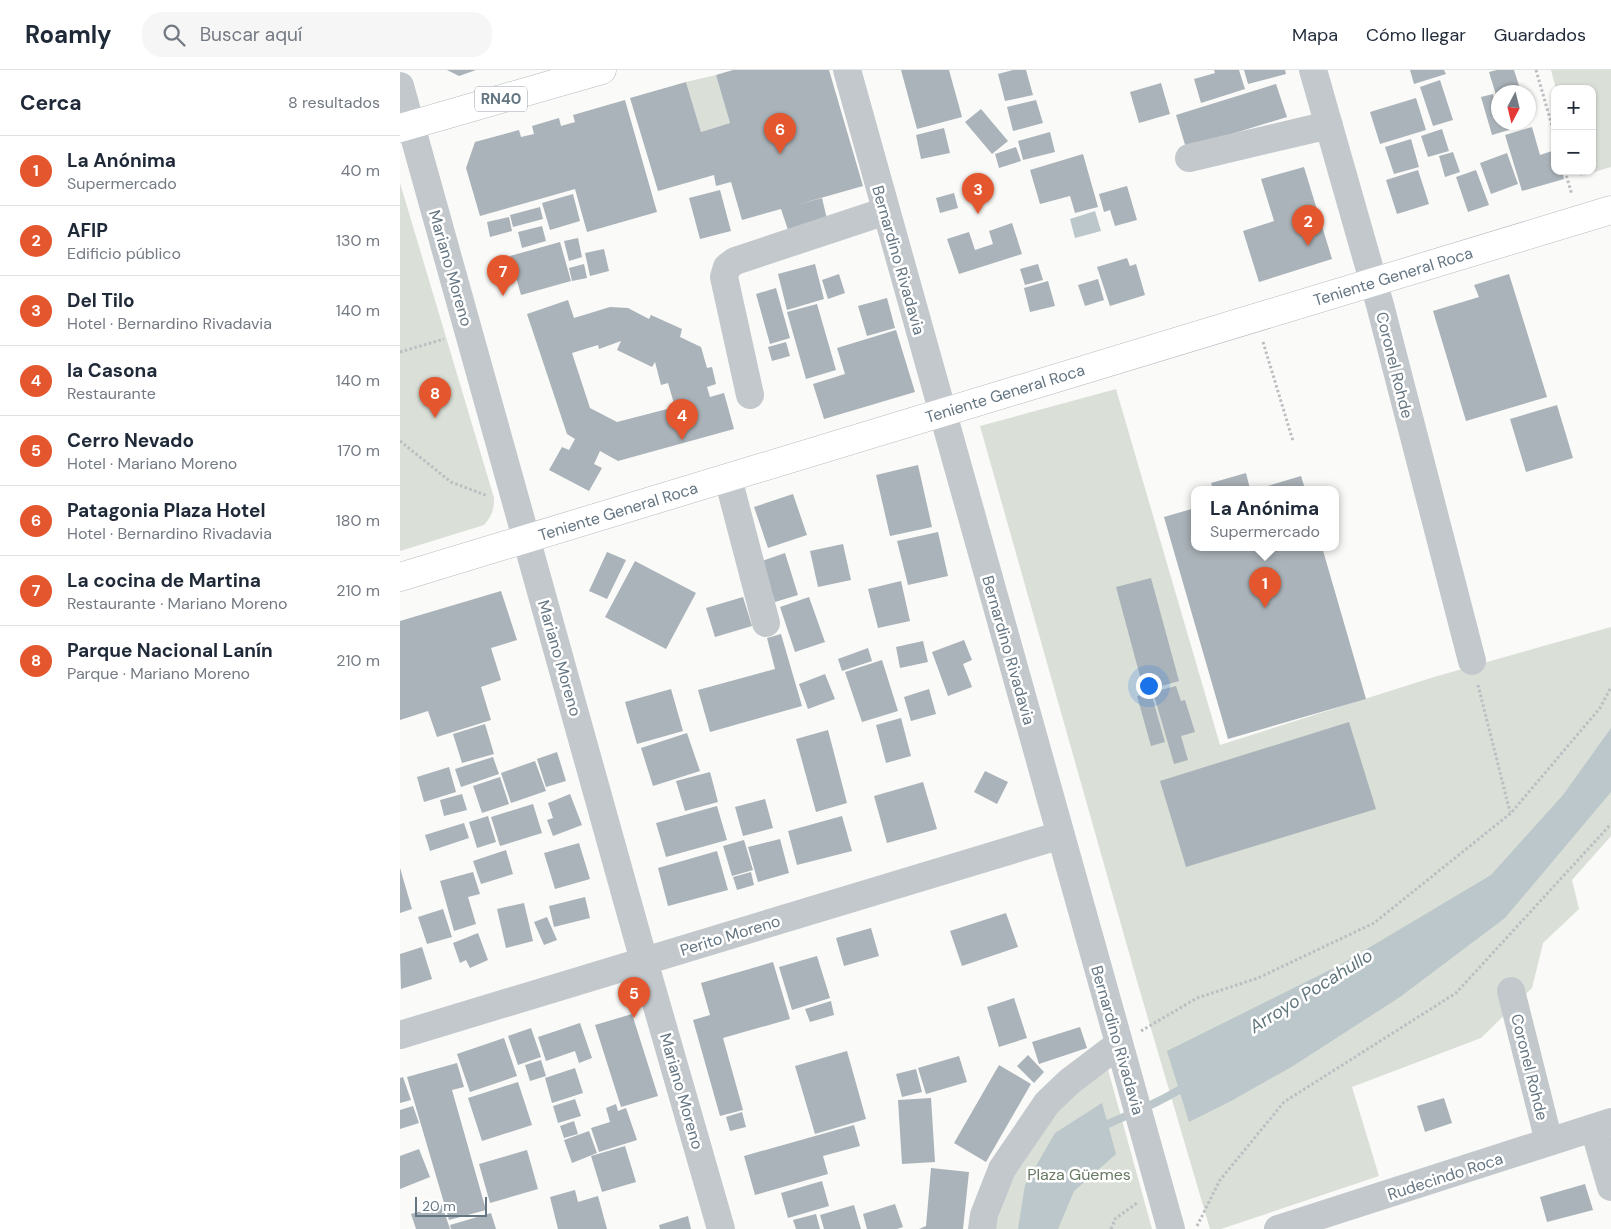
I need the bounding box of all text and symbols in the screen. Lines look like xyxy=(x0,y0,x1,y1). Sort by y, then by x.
search box xyxy=(142,12,492,57)
text: Roamly xyxy=(25,19,112,50)
icon: search xyxy=(160,21,188,49)
text: Buscar aquí xyxy=(200,22,302,47)
text: Mapa xyxy=(1292,23,1338,47)
text: Cómo llegar xyxy=(1366,23,1466,47)
text: Guardados xyxy=(1494,23,1586,47)
north arrow xyxy=(1491,85,1536,130)
map controls xyxy=(1551,85,1596,175)
button: + xyxy=(1551,85,1596,130)
road number: RN40 xyxy=(475,86,527,112)
text: Cerca xyxy=(20,89,82,117)
text: 8 resultados xyxy=(288,92,380,113)
pin: 6 xyxy=(764,113,796,154)
button: − xyxy=(1551,130,1596,175)
text: La Anónima xyxy=(67,148,176,173)
text: 1 xyxy=(33,160,39,181)
text: 40 m xyxy=(341,160,380,181)
text: Supermercado xyxy=(67,173,177,194)
pin: 3 xyxy=(962,173,994,214)
street label: Bernardino Rivadavia xyxy=(867,183,930,337)
pin: 2 xyxy=(1292,205,1324,246)
street label: Mariano Moreno xyxy=(424,208,477,329)
text: AFIP xyxy=(67,218,108,243)
text: 2 xyxy=(31,230,41,251)
text: 130 m xyxy=(336,230,380,251)
street label: Teniente General Roca xyxy=(1311,242,1475,311)
text: Edificio público xyxy=(67,243,181,264)
pin: 7 xyxy=(487,255,519,296)
text: Del Tilo xyxy=(67,288,135,313)
text: 3 xyxy=(31,300,41,321)
text: 140 m xyxy=(336,300,380,321)
street label: Coronel Rohde xyxy=(1371,310,1418,421)
text: Hotel · Bernardino Rivadavia xyxy=(67,313,272,334)
text: la Casona xyxy=(67,358,157,383)
street label: Teniente General Roca xyxy=(923,359,1087,428)
text: 4 xyxy=(31,370,41,391)
text: 140 m xyxy=(336,370,380,391)
pin: 8 xyxy=(419,377,451,418)
text: Restaurante xyxy=(67,383,156,404)
pin: 4 xyxy=(666,399,698,440)
text: Cerro Nevado xyxy=(67,428,194,453)
text: 5 xyxy=(31,440,41,461)
text: 170 m xyxy=(337,440,380,461)
text: Hotel · Mariano Moreno xyxy=(67,453,237,474)
street label: Teniente General Roca xyxy=(536,477,700,546)
popup xyxy=(1191,486,1339,551)
text: La Anónima xyxy=(1210,496,1319,521)
text: Patagonia Plaza Hotel xyxy=(67,498,266,523)
text: 6 xyxy=(31,510,41,531)
text: 180 m xyxy=(336,510,380,531)
text: Supermercado xyxy=(1210,521,1320,542)
text: Hotel · Bernardino Rivadavia xyxy=(67,523,272,544)
pin: 1 xyxy=(1249,567,1281,608)
text: La cocina de Martina xyxy=(67,568,261,593)
street label: Bernardino Rivadavia xyxy=(977,573,1040,727)
text: 7 xyxy=(32,580,40,601)
text: 210 m xyxy=(336,580,380,601)
text: Restaurante · Mariano Moreno xyxy=(67,593,287,614)
street label: Mariano Moreno xyxy=(533,598,586,719)
text: Parque Nacional Lanín xyxy=(67,638,273,663)
text: 8 xyxy=(31,650,41,671)
text: 210 m xyxy=(336,650,380,671)
text: Parque · Mariano Moreno xyxy=(67,663,250,684)
your location xyxy=(1136,673,1162,699)
street label: Perito Moreno xyxy=(677,910,783,961)
water label: Arroyo Pocahullo xyxy=(1244,943,1377,1039)
street label: Bernardino Rivadavia xyxy=(1086,963,1149,1117)
pin: 5 xyxy=(618,977,650,1018)
street label: Coronel Rohde xyxy=(1506,1012,1553,1123)
street label: Mariano Moreno xyxy=(655,1031,708,1152)
street label: Rudecindo Roca xyxy=(1385,1148,1506,1205)
park label: Plaza Güemes xyxy=(1027,1164,1131,1185)
scale bar xyxy=(415,1194,488,1217)
text: 20 m xyxy=(422,1197,456,1215)

